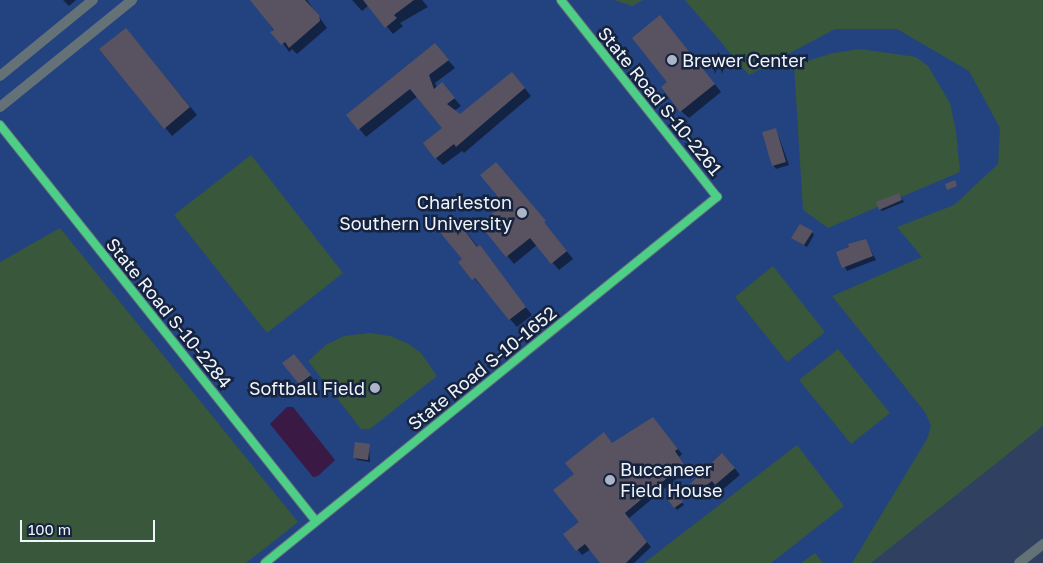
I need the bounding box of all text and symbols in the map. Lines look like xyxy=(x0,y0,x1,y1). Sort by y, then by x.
street label: State Road S-10-2261 xyxy=(593,22,727,180)
place label: Brewer Center xyxy=(682,49,806,71)
marker: Brewer Center xyxy=(666,54,678,66)
place label: Charleston Southern University xyxy=(339,192,512,234)
marker: Charleston Southern University xyxy=(516,207,528,219)
street label: State Road S-10-2284 xyxy=(102,234,236,392)
street label: State Road S-10-1652 xyxy=(403,301,561,435)
place label: Softball Field xyxy=(249,377,365,399)
marker: Softball Field xyxy=(369,382,381,394)
place label: Buccaneer Field House xyxy=(620,459,722,502)
marker: Buccaneer Field House xyxy=(604,474,616,486)
scale bar xyxy=(22,510,158,542)
text: 100 m xyxy=(28,520,71,538)

